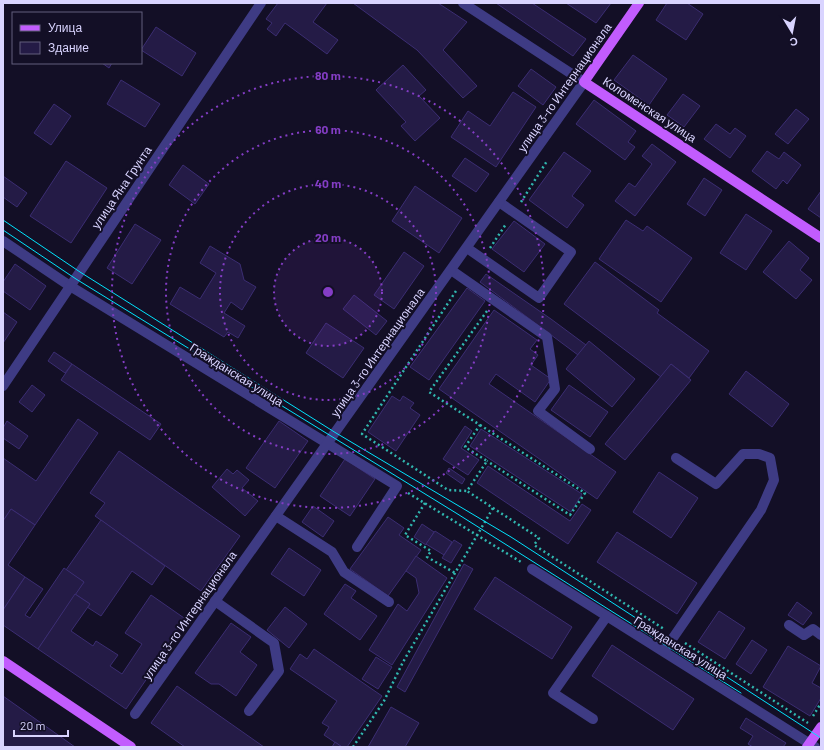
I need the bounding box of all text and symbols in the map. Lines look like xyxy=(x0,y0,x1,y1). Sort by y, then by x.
legend xyxy=(12,12,142,64)
north arrow xyxy=(772,12,812,52)
text: Улица xyxy=(48,20,82,35)
street label: улица 3-го Интернационала xyxy=(514,20,615,155)
text: С xyxy=(789,35,799,49)
text: Здание xyxy=(48,40,89,55)
text: 80 m xyxy=(315,68,341,82)
street label: Коломенская улица xyxy=(600,73,700,146)
text: 60 m xyxy=(315,122,341,136)
street label: улица Яна Грунта xyxy=(88,143,155,232)
text: 40 m xyxy=(315,176,341,190)
text: 20 m xyxy=(315,230,341,244)
centre of rings xyxy=(321,285,335,299)
street label: улица 3-го Интернационала xyxy=(327,285,428,420)
street label: Гражданская улица xyxy=(187,340,287,409)
street label: улица 3-го Интернационала xyxy=(139,548,240,683)
street label: Гражданская улица xyxy=(631,613,731,682)
scale bar xyxy=(14,712,68,738)
text: 20 m xyxy=(20,718,46,732)

